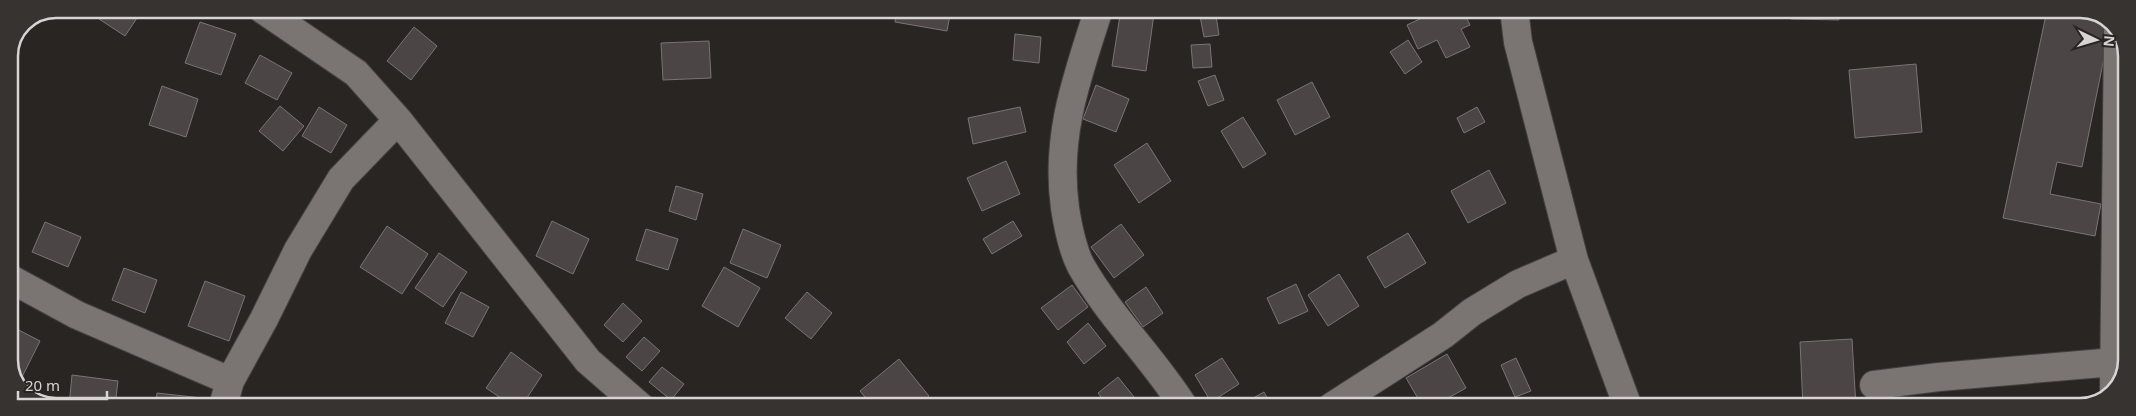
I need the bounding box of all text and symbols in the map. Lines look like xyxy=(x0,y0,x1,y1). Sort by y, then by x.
north arrow xyxy=(2071,15,2121,65)
text: N xyxy=(2099,35,2119,48)
scale bar xyxy=(18,368,106,400)
text: 20 m xyxy=(25,375,60,395)

